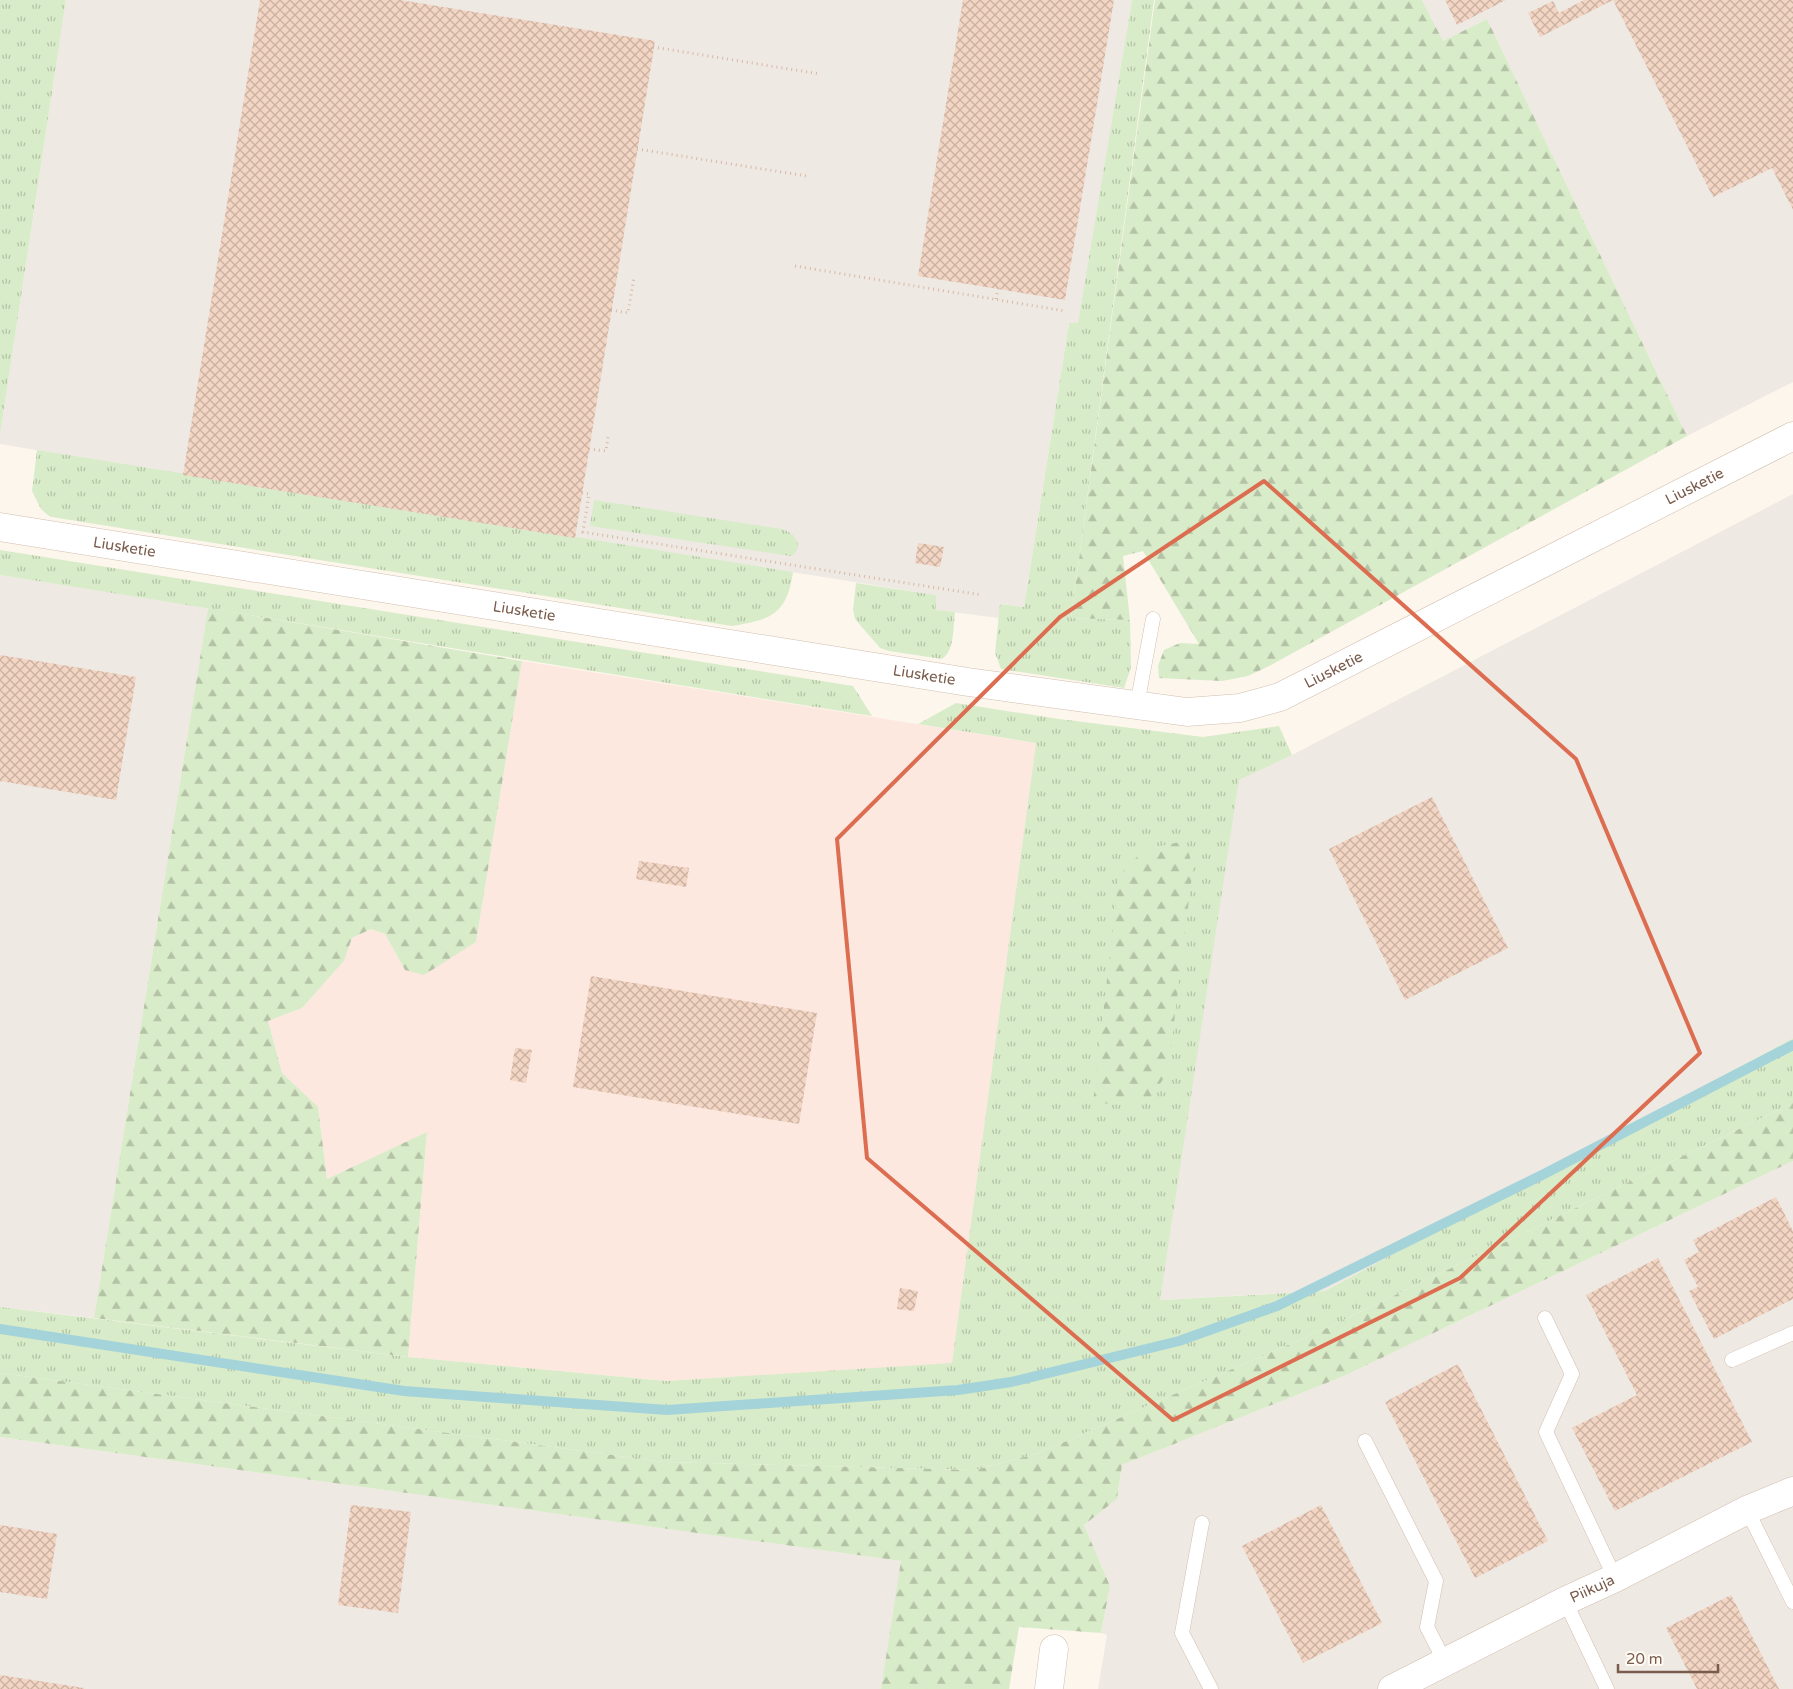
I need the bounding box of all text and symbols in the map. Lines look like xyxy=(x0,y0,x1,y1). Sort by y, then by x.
street label: Liusketie xyxy=(1662,464,1727,509)
street label: Liusketie xyxy=(92,533,157,561)
street label: Liusketie xyxy=(492,597,557,625)
street label: Liusketie xyxy=(1301,647,1366,692)
street label: Liusketie xyxy=(892,661,957,689)
street label: Piikuja xyxy=(1567,1570,1617,1607)
scale bar xyxy=(1618,1642,1718,1674)
text: 20 m xyxy=(1626,1650,1663,1668)

